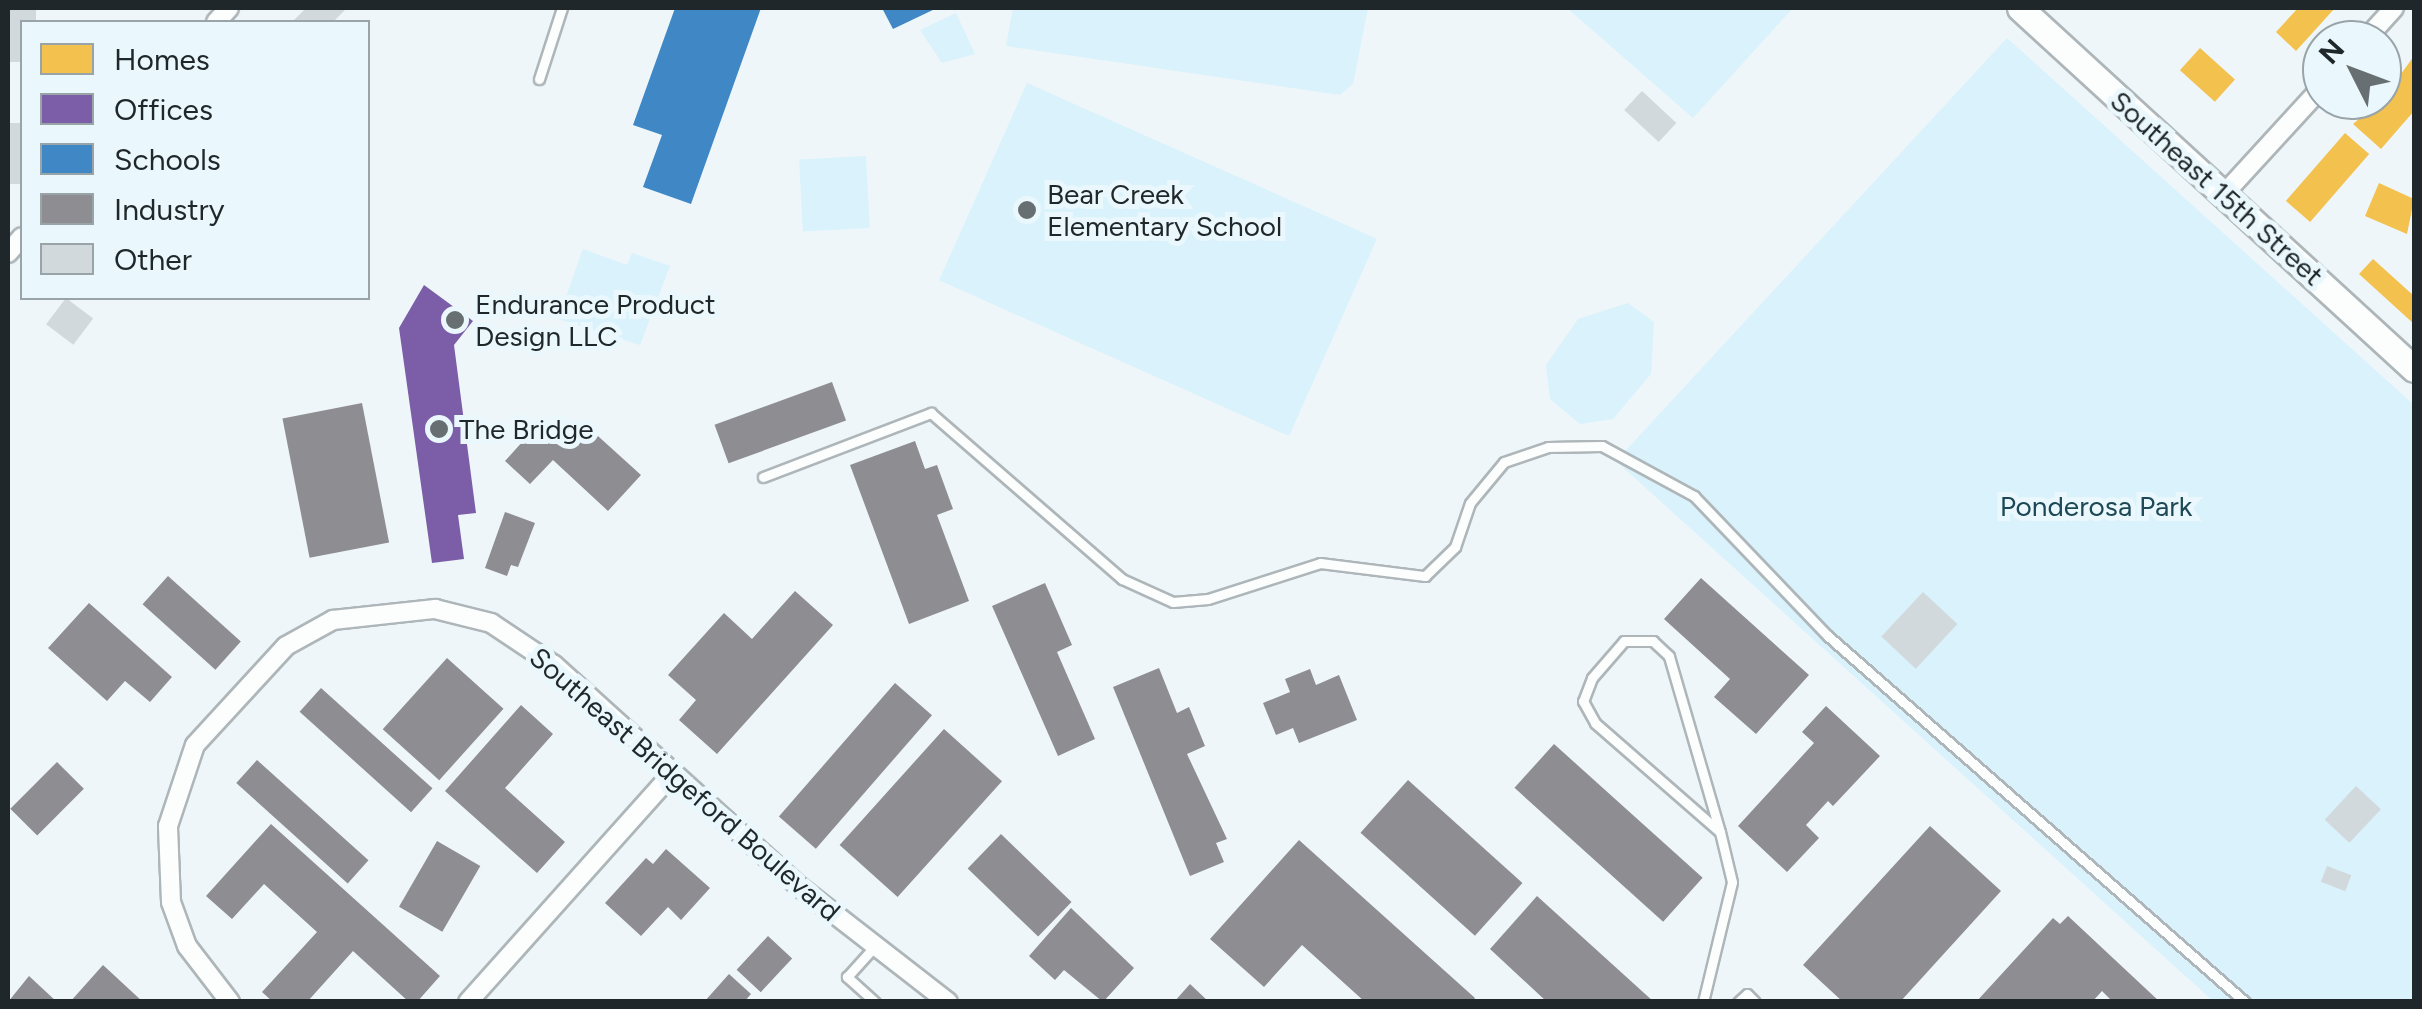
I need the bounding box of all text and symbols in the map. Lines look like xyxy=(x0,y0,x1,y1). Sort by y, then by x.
legend xyxy=(20,20,370,300)
north arrow xyxy=(2302,20,2402,120)
text: N xyxy=(2311,32,2351,71)
text: Homes xyxy=(114,41,210,78)
street label: Southeast 15th Street xyxy=(2104,84,2330,292)
text: Offices xyxy=(114,91,213,128)
text: Schools xyxy=(114,141,221,178)
place label: Bear Creek Elementary School xyxy=(1047,177,1282,243)
text: Industry xyxy=(114,191,224,228)
marker: Bear Creek Elementary School xyxy=(1016,199,1038,221)
text: Other xyxy=(114,241,192,278)
place label: Endurance Product Design LLC xyxy=(475,287,716,353)
marker: Endurance Product Design LLC xyxy=(444,309,466,331)
place label: The Bridge xyxy=(459,412,593,446)
marker: The Bridge xyxy=(428,418,450,440)
park label: Ponderosa Park xyxy=(2000,489,2192,523)
street label: Southeast Bridgeford Boulevard xyxy=(523,640,847,928)

